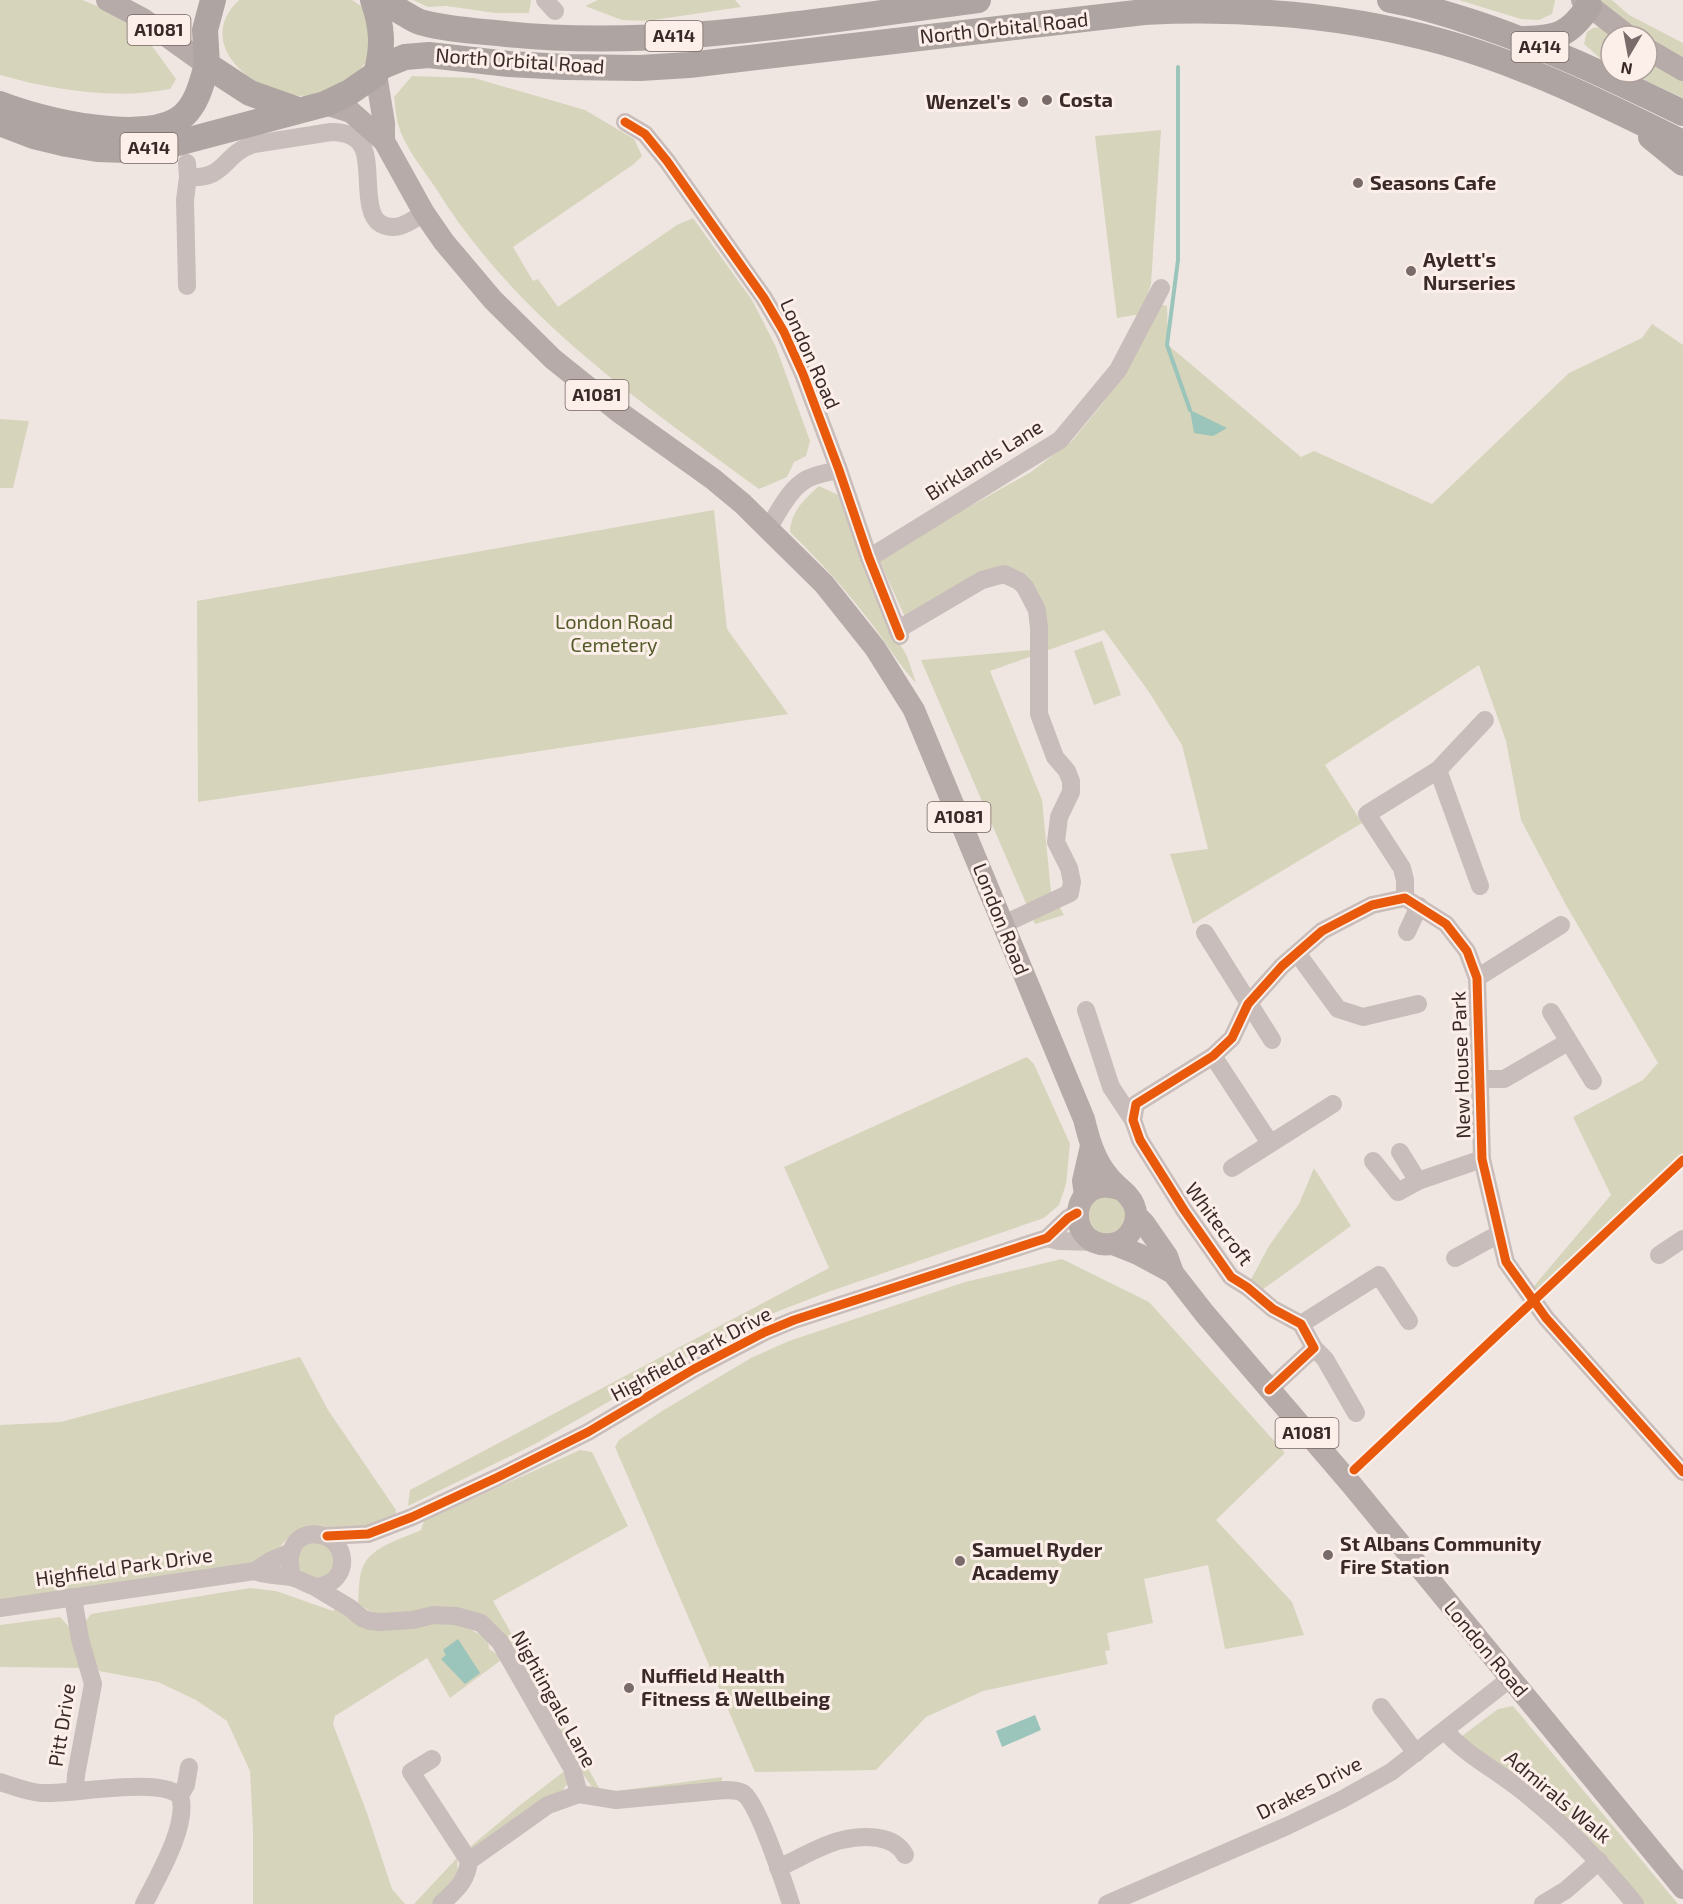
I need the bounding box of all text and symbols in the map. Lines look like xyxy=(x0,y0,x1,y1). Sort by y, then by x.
street label: North Orbital Road xyxy=(918,6,1089,48)
road number: A1081 xyxy=(128,15,190,45)
road number: A414 xyxy=(646,21,702,51)
north arrow xyxy=(1599,24,1659,84)
road number: A414 xyxy=(1512,32,1568,62)
street label: North Orbital Road xyxy=(435,42,605,78)
text: N xyxy=(1619,59,1634,80)
place label: Costa xyxy=(1059,87,1113,111)
place label: Wenzel's xyxy=(926,89,1011,113)
marker: Costa xyxy=(1040,93,1054,107)
marker: Wenzel's xyxy=(1016,95,1030,109)
road number: A414 xyxy=(120,133,178,163)
place label: Seasons Cafe xyxy=(1370,170,1496,194)
marker: Seasons Cafe xyxy=(1351,176,1365,190)
place label: Aylett's Nurseries xyxy=(1423,247,1516,294)
marker: Aylett's Nurseries xyxy=(1404,264,1418,278)
street label: London Road xyxy=(776,295,846,412)
road number: A1081 xyxy=(566,380,628,410)
street label: Birklands Lane xyxy=(920,414,1047,505)
park label: London Road Cemetery xyxy=(555,609,673,656)
road number: A1081 xyxy=(928,802,990,832)
street label: London Road xyxy=(969,859,1035,978)
street label: New House Park xyxy=(1445,991,1475,1139)
street label: Whitecroft xyxy=(1181,1177,1259,1270)
street label: Highfield Park Drive xyxy=(606,1301,775,1406)
road number: A1081 xyxy=(1276,1418,1338,1448)
place label: St Albans Community Fire Station xyxy=(1340,1531,1542,1578)
place label: Samuel Ryder Academy xyxy=(972,1537,1103,1585)
street label: Highfield Park Drive xyxy=(34,1542,214,1590)
marker: St Albans Community Fire Station xyxy=(1321,1548,1335,1562)
marker: Samuel Ryder Academy xyxy=(953,1554,967,1568)
street label: London Road xyxy=(1440,1595,1534,1701)
street label: Nightingale Lane xyxy=(507,1626,602,1771)
place label: Nuffield Health Fitness & Wellbeing xyxy=(641,1663,831,1710)
marker: Nuffield Health Fitness & Wellbeing xyxy=(622,1681,636,1695)
street label: Pitt Drive xyxy=(43,1682,79,1768)
street label: Admirals Walk xyxy=(1501,1745,1617,1848)
street label: Drakes Drive xyxy=(1252,1750,1365,1824)

